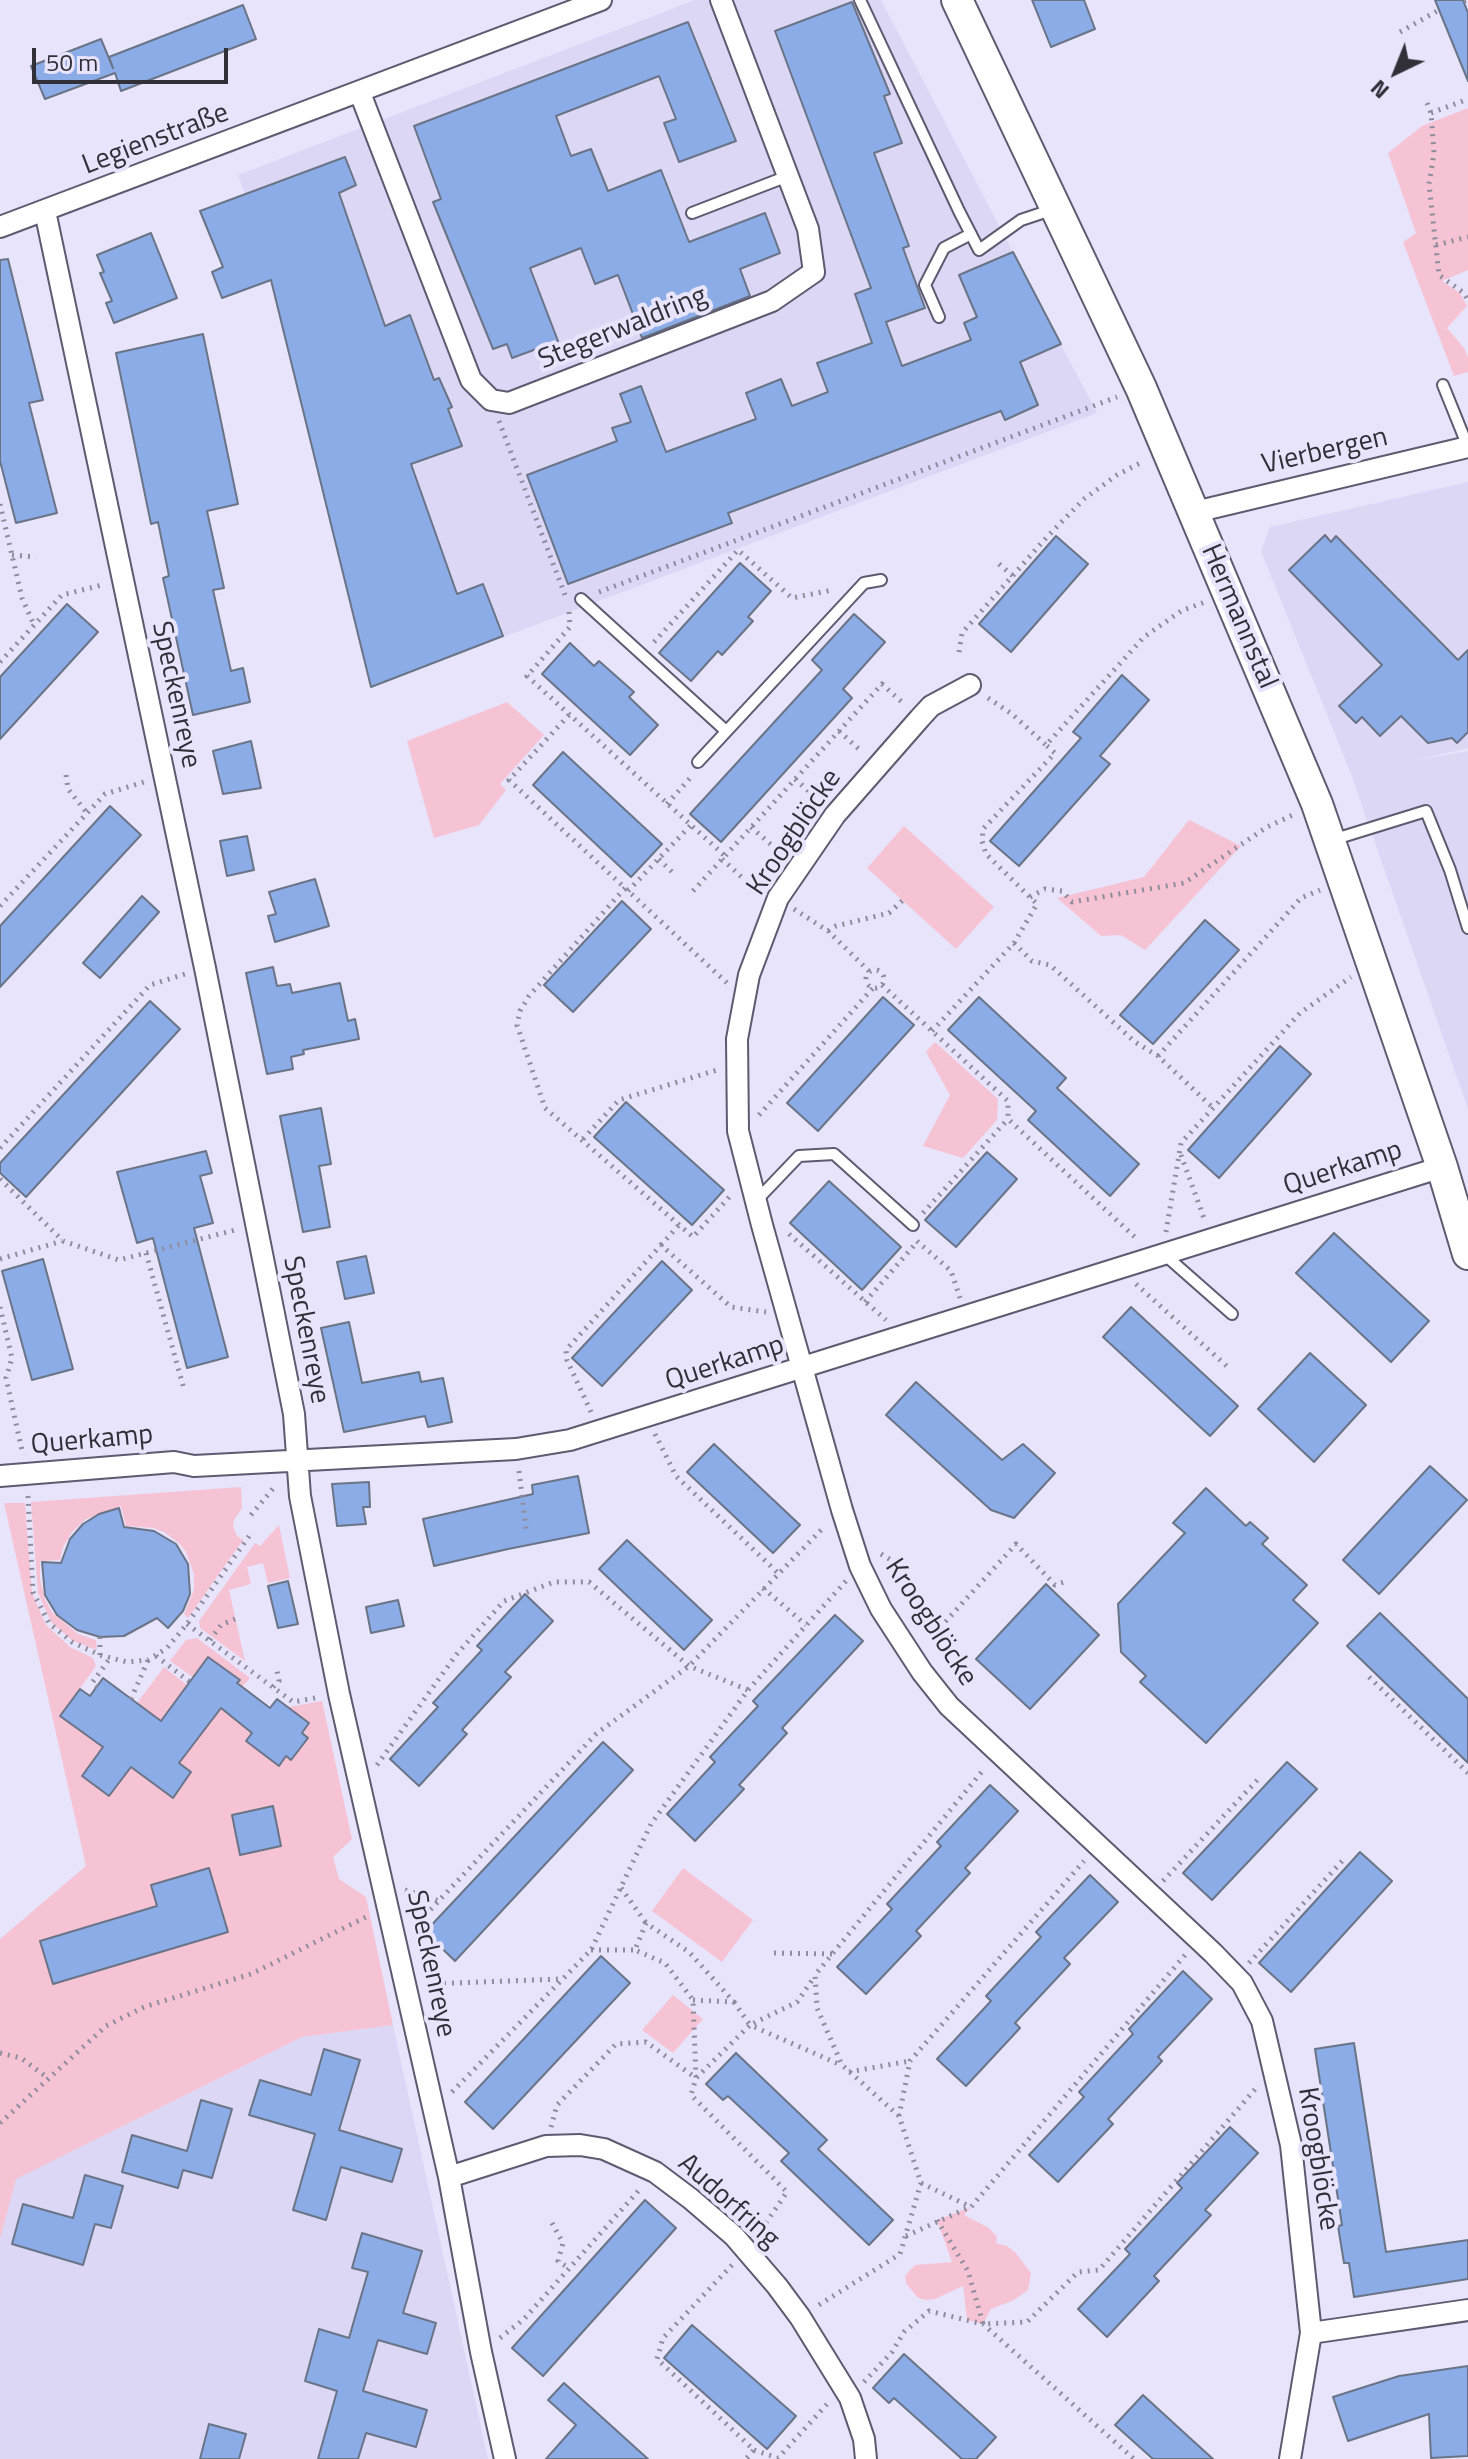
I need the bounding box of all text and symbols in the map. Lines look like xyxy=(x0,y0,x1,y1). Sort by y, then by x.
scale bar xyxy=(36,32,232,82)
north arrow xyxy=(1356,32,1436,112)
text: 50 m xyxy=(46,44,98,80)
text: N xyxy=(1362,72,1397,107)
street label: Legienstraße xyxy=(78,97,234,183)
street label: Stegerwaldring xyxy=(534,280,712,378)
street label: Vierbergen xyxy=(1259,421,1391,483)
street label: Hermannstal xyxy=(1193,540,1283,694)
street label: Speckenreye xyxy=(143,619,207,771)
street label: Kroogblöcke xyxy=(741,764,849,902)
street label: Querkamp xyxy=(1279,1134,1407,1204)
street label: Speckenreye xyxy=(274,1254,336,1406)
street label: Querkamp xyxy=(661,1329,789,1399)
street label: Querkamp xyxy=(29,1419,155,1463)
street label: Kroogblöcke xyxy=(877,1553,983,1693)
street label: Speckenreye xyxy=(398,1888,462,2040)
street label: Kroogblöcke xyxy=(1289,2085,1345,2233)
street label: Audorfring xyxy=(670,2148,786,2256)

